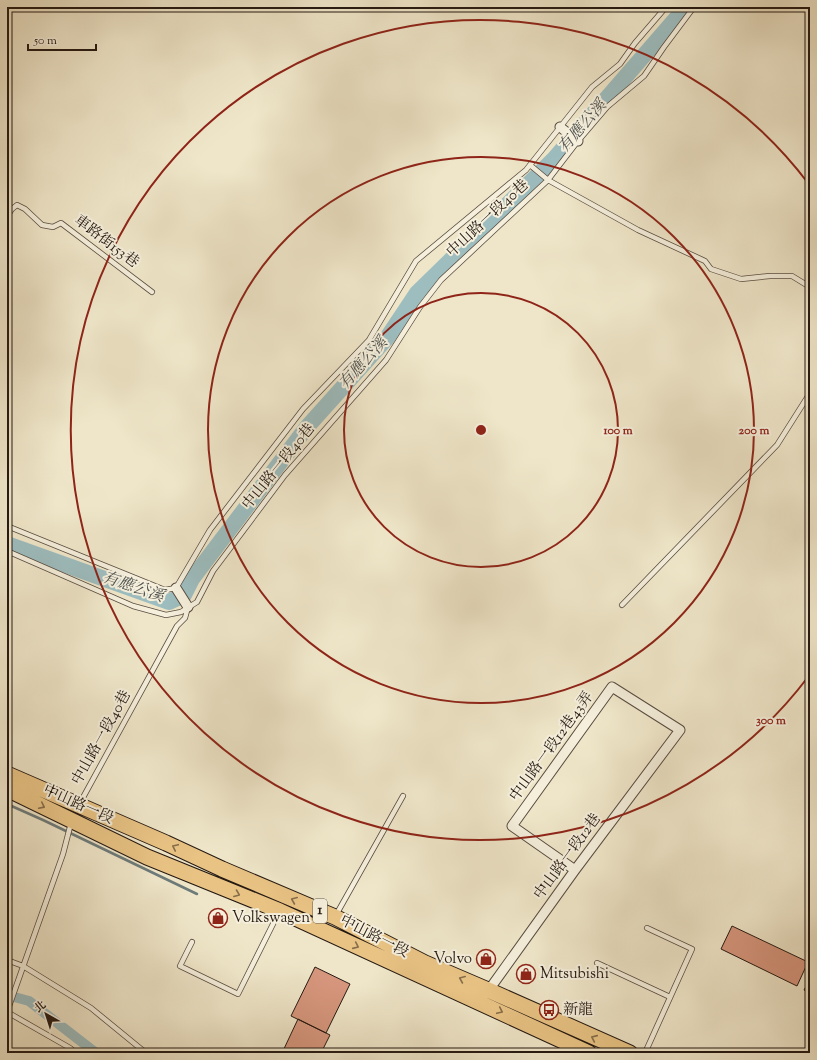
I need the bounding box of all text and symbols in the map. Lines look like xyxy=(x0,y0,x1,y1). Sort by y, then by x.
scale bar xyxy=(28,26,96,52)
text: 50 m xyxy=(33,32,57,50)
water label: 有應公溪 xyxy=(553,94,614,159)
street label: 中山路一段40巷 xyxy=(442,175,534,263)
street label: 車路街153巷 xyxy=(69,211,143,273)
water label: 有應公溪 xyxy=(334,331,395,395)
street label: 中山路一段40巷 xyxy=(238,419,320,515)
text: 100 m xyxy=(602,422,633,440)
text: 200 m xyxy=(739,422,769,440)
centre of rings xyxy=(474,423,488,437)
water label: 有應公溪 xyxy=(99,567,169,610)
street label: 中山路一段40巷 xyxy=(67,687,137,789)
street label: 中山路一段12巷43弄 xyxy=(505,688,599,806)
text: 300 m xyxy=(756,712,786,730)
street label: 中山路一段 xyxy=(39,780,117,830)
one-way arrow xyxy=(38,801,45,809)
street label: 中山路一段12巷 xyxy=(529,810,607,904)
one-way arrow xyxy=(172,844,180,852)
one-way arrow xyxy=(234,889,241,897)
one-way arrow xyxy=(291,897,299,905)
road number: 1 xyxy=(313,899,327,923)
shop icon: Volkswagen xyxy=(207,907,229,929)
place label: Volkswagen xyxy=(232,908,310,929)
street label: 中山路一段 xyxy=(336,911,412,963)
one-way arrow xyxy=(352,941,360,949)
shop icon: Volvo xyxy=(475,948,497,970)
place label: Volvo xyxy=(434,949,472,970)
shop icon: Mitsubishi xyxy=(515,963,537,985)
place label: Mitsubishi xyxy=(540,964,609,985)
one-way arrow xyxy=(459,976,467,984)
north arrow xyxy=(26,994,66,1034)
text: 北 xyxy=(31,997,50,1017)
bus stop icon: 新龍 xyxy=(538,999,560,1021)
place label: 新龍 xyxy=(563,1000,593,1021)
one-way arrow xyxy=(496,1006,504,1014)
one-way arrow xyxy=(591,1035,598,1043)

